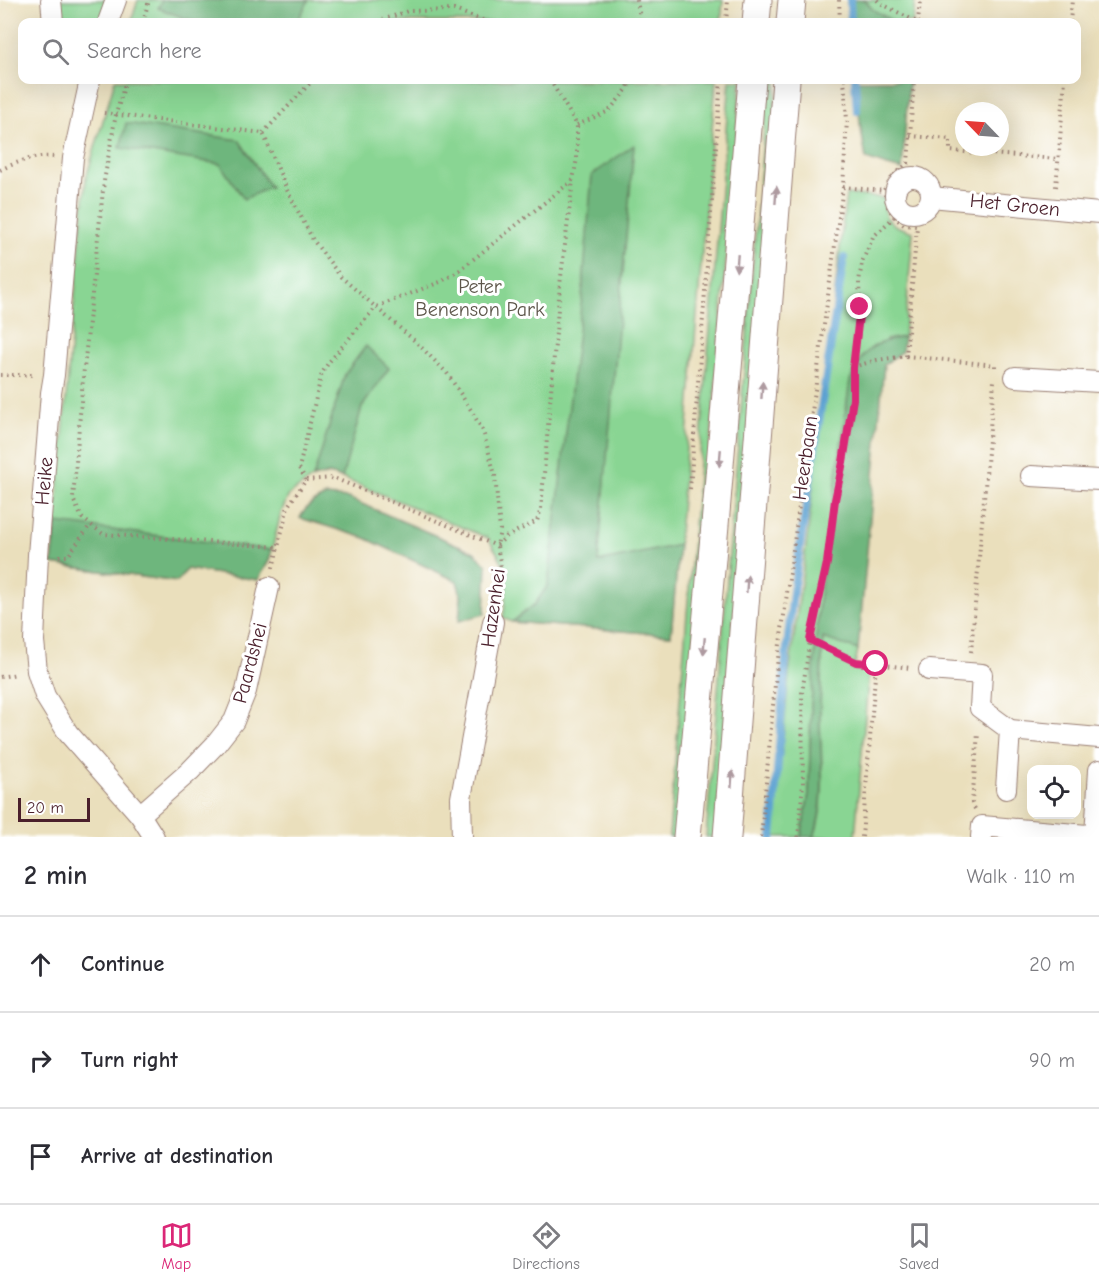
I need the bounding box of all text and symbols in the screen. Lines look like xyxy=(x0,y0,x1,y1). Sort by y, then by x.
search box xyxy=(18,18,1081,84)
icon: search xyxy=(39,35,72,68)
text: Search here xyxy=(87,38,202,64)
north arrow xyxy=(955,102,1009,156)
one-way arrow xyxy=(772,186,781,205)
street label: Het Groen xyxy=(969,189,1061,221)
one-way arrow xyxy=(732,254,742,273)
park label: Peter Benenson Park xyxy=(415,275,545,321)
route end xyxy=(846,293,872,319)
one-way arrow xyxy=(757,380,766,399)
street label: Heerbaan xyxy=(788,414,822,502)
one-way arrow xyxy=(716,448,725,467)
street label: Heike xyxy=(30,456,58,506)
street label: Hazenhei xyxy=(476,567,510,649)
one-way arrow xyxy=(742,575,751,594)
street label: Paardshei xyxy=(228,620,272,706)
one-way arrow xyxy=(699,637,709,656)
route start xyxy=(862,650,888,676)
map controls xyxy=(1027,765,1081,819)
button: locate xyxy=(1027,765,1081,819)
one-way arrow xyxy=(727,769,736,788)
scale bar xyxy=(18,795,90,822)
text: 20 m xyxy=(27,799,64,817)
text: 2 min xyxy=(24,861,87,891)
text: Walk · 110 m xyxy=(967,865,1075,888)
icon: ahead xyxy=(24,948,57,981)
text: Continue xyxy=(81,951,164,977)
text: 20 m xyxy=(1029,953,1075,976)
icon: right xyxy=(24,1044,57,1077)
text: Turn right xyxy=(81,1047,178,1073)
text: 90 m xyxy=(1029,1049,1075,1072)
icon: arrive xyxy=(24,1140,57,1173)
text: Arrive at destination xyxy=(81,1143,273,1169)
tab: Map xyxy=(160,1219,193,1273)
tab: Directions xyxy=(512,1219,580,1273)
tab: Saved xyxy=(899,1219,939,1273)

